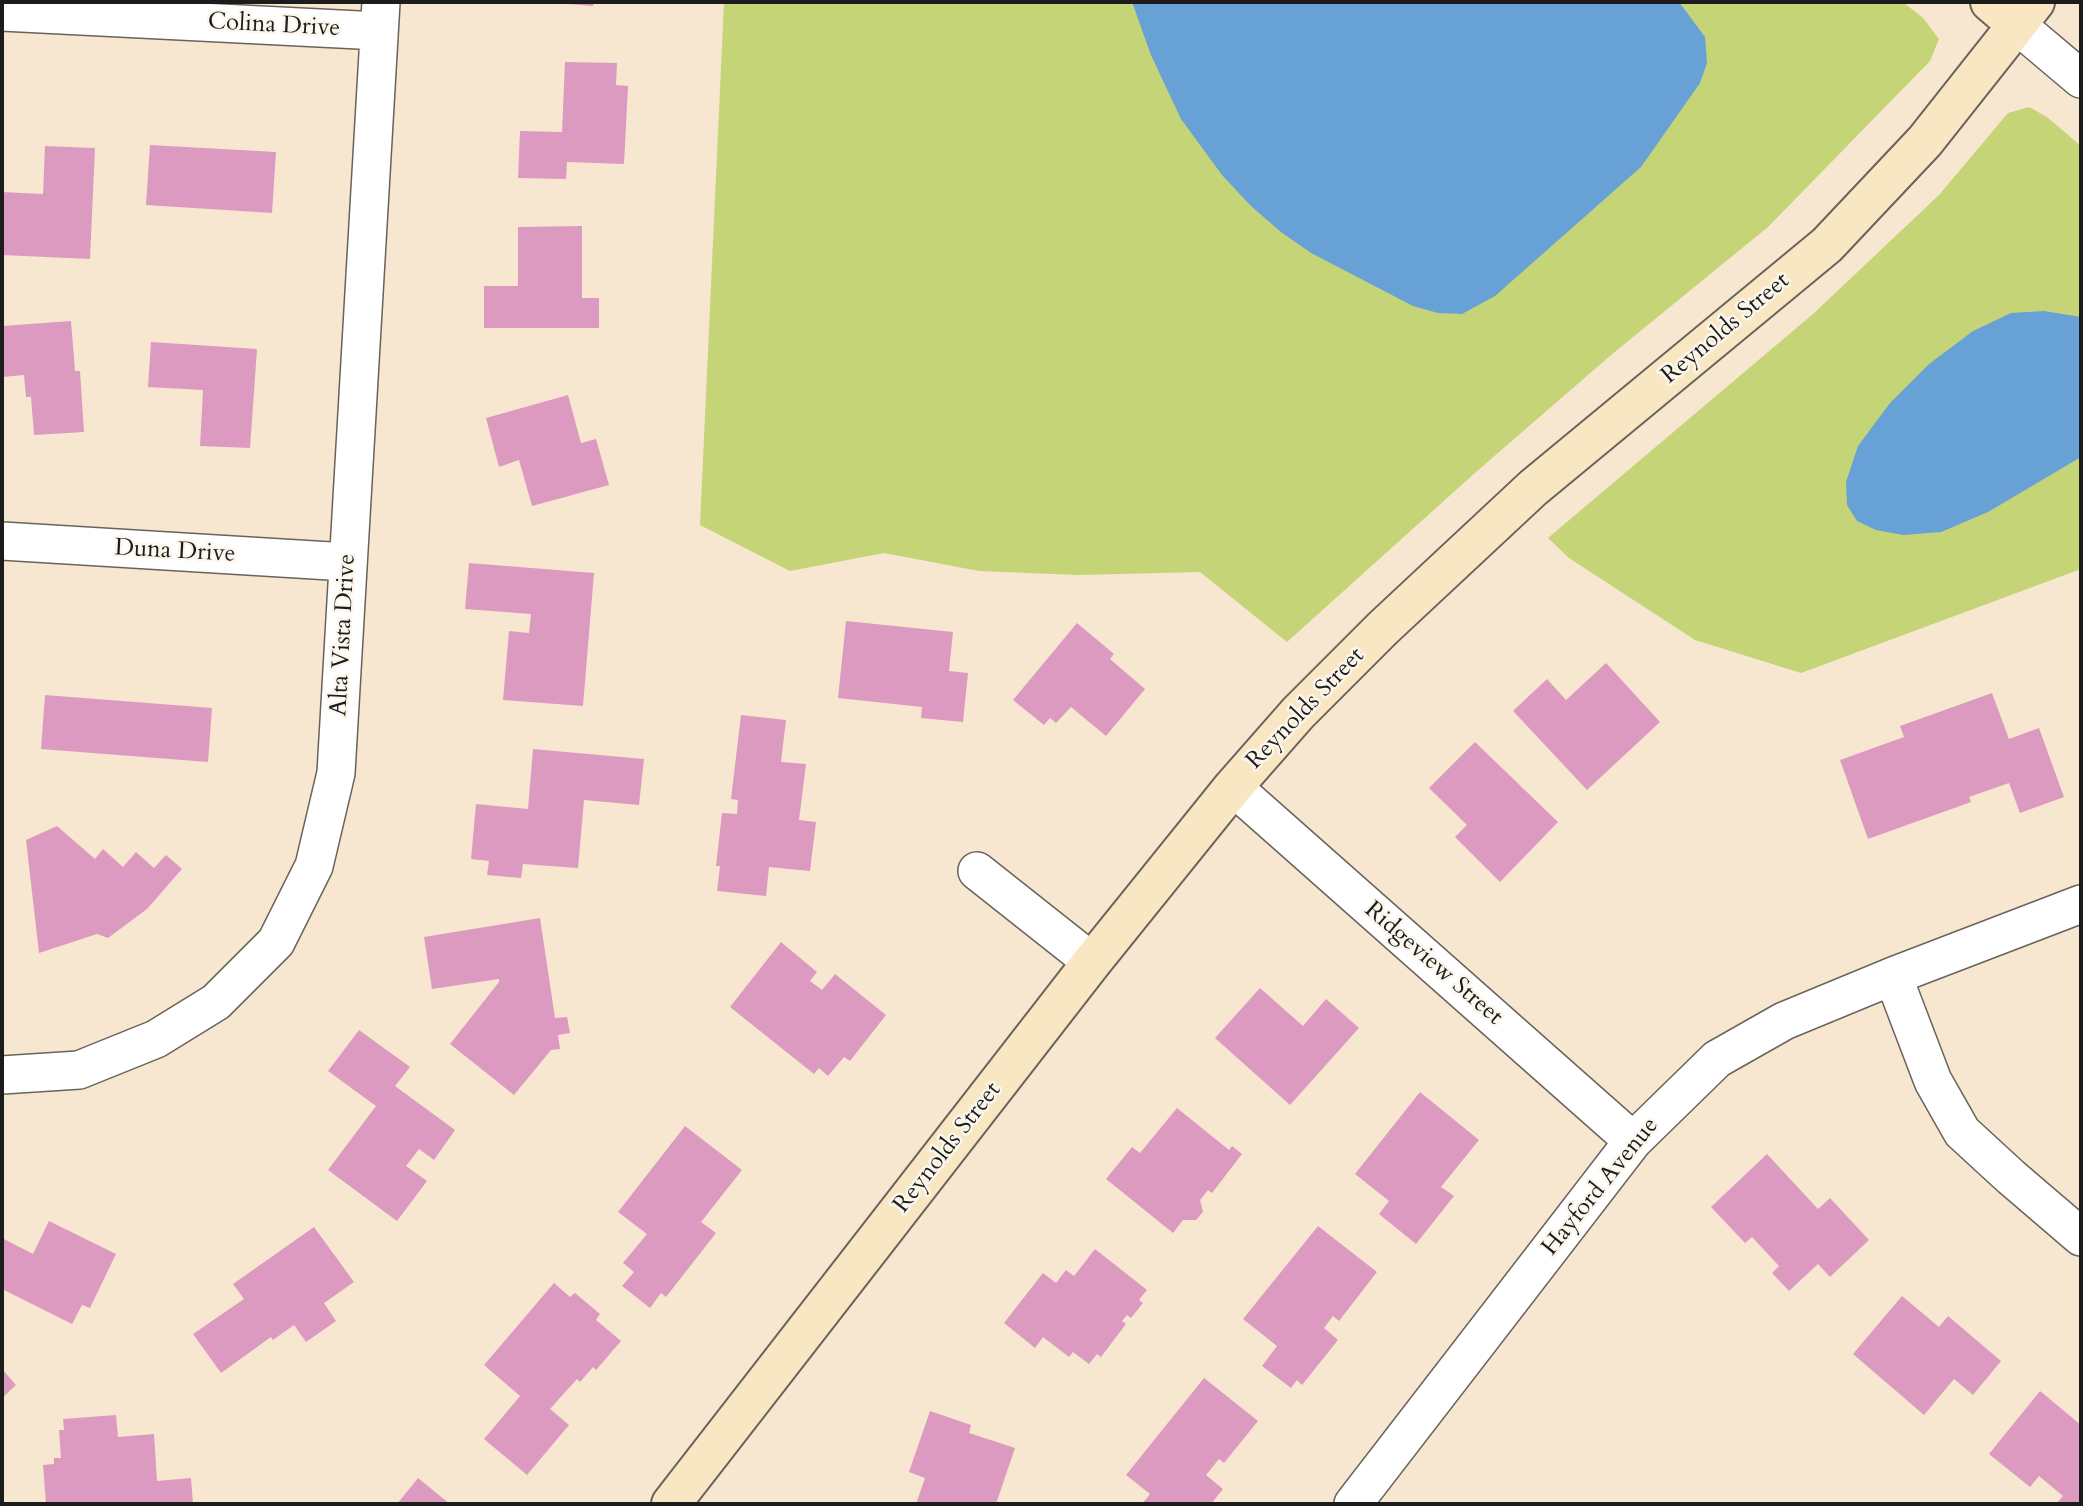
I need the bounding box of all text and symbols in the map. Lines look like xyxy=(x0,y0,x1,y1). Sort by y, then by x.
street label: Colina Drive xyxy=(207,8,341,44)
street label: Reynolds Street xyxy=(1656,267,1796,391)
street label: Duna Drive xyxy=(114,534,236,570)
street label: Alta Vista Drive xyxy=(325,553,363,717)
street label: Reynolds Street xyxy=(1241,642,1371,776)
street label: Ridgeview Street xyxy=(1358,896,1508,1032)
street label: Reynolds Street xyxy=(888,1077,1008,1219)
street label: Hayford Avenue xyxy=(1537,1112,1665,1262)

